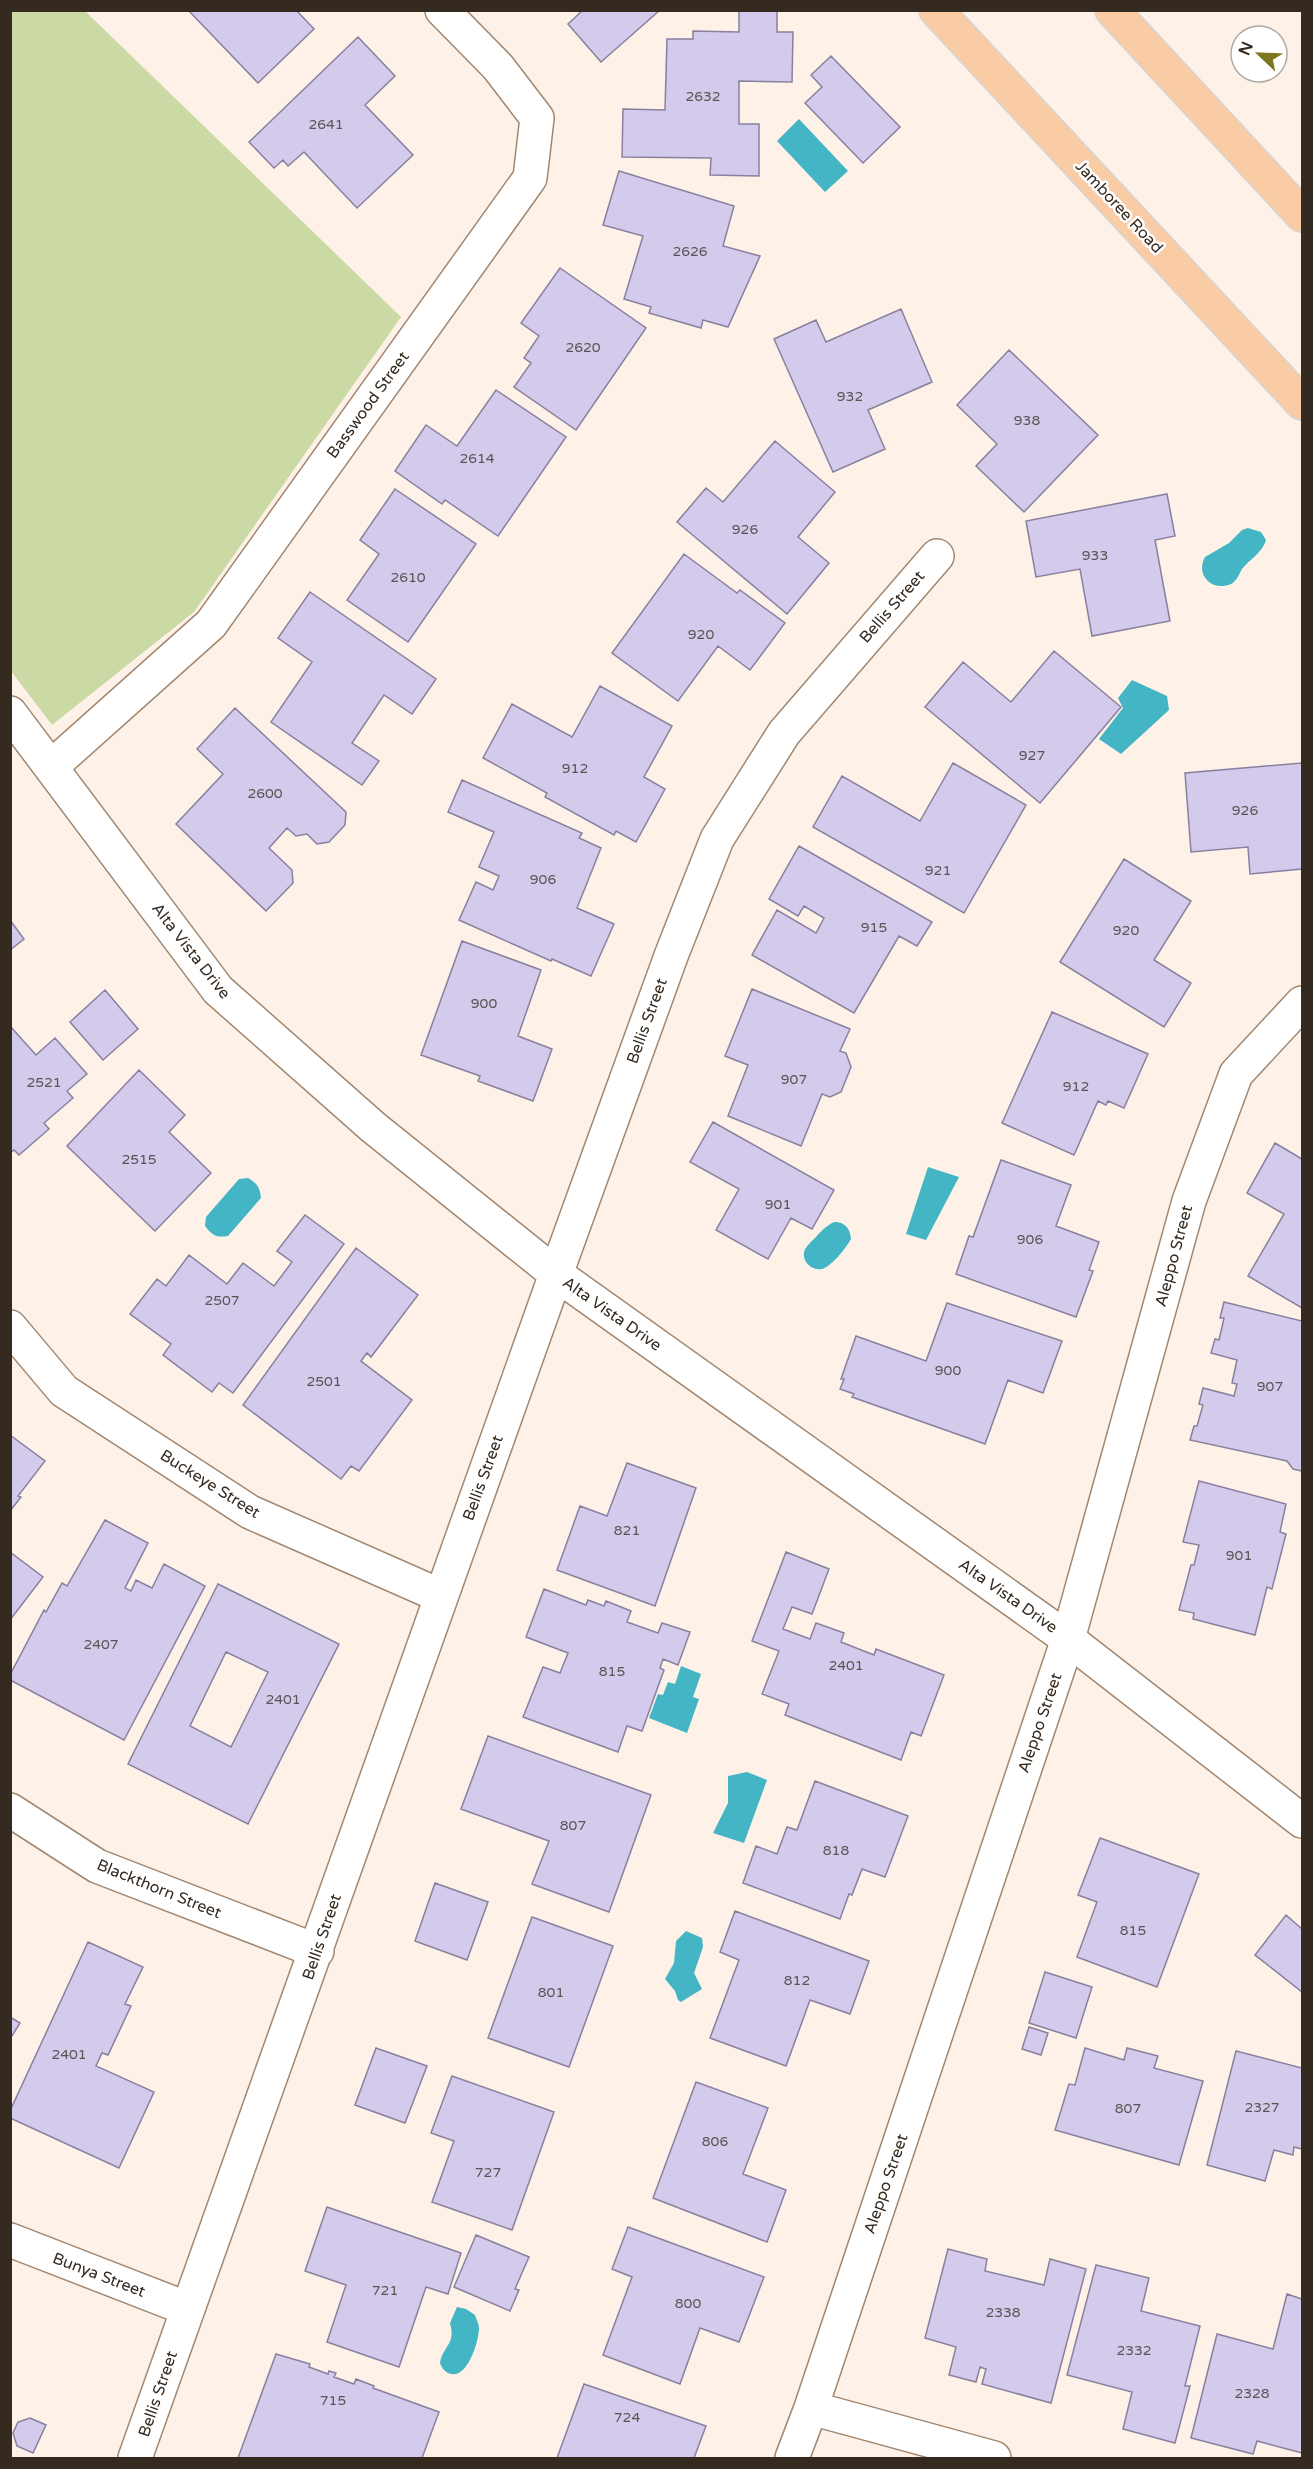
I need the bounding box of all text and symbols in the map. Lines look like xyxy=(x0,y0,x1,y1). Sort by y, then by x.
north arrow xyxy=(1229,24,1289,84)
text: N xyxy=(1234,39,1258,58)
house number: 2632 xyxy=(685,88,721,105)
house number: 2641 xyxy=(308,116,344,133)
street label: Jamboree Road xyxy=(1071,157,1167,257)
house number: 2626 xyxy=(672,243,708,260)
house number: 2620 xyxy=(565,339,601,356)
street label: Basswood Street xyxy=(322,348,414,462)
house number: 932 xyxy=(837,388,863,405)
house number: 938 xyxy=(1014,412,1040,429)
house number: 2614 xyxy=(459,450,495,467)
house number: 926 xyxy=(732,521,758,538)
house number: 933 xyxy=(1082,547,1108,564)
street label: Bellis Street xyxy=(855,567,929,647)
house number: 2610 xyxy=(390,569,426,586)
house number: 920 xyxy=(688,626,714,643)
house number: 927 xyxy=(1019,747,1045,764)
house number: 912 xyxy=(562,760,588,777)
house number: 2600 xyxy=(247,785,283,802)
house number: 926 xyxy=(1232,802,1258,819)
house number: 921 xyxy=(925,862,951,879)
house number: 906 xyxy=(530,871,556,888)
street label: Alta Vista Drive xyxy=(147,899,235,1003)
house number: 915 xyxy=(861,919,887,936)
house number: 920 xyxy=(1113,922,1139,939)
street label: Bellis Street xyxy=(622,975,672,1067)
house number: 900 xyxy=(471,995,497,1012)
house number: 907 xyxy=(781,1071,807,1088)
house number: 2521 xyxy=(26,1074,62,1091)
house number: 912 xyxy=(1063,1078,1089,1095)
house number: 2515 xyxy=(121,1151,157,1168)
house number: 901 xyxy=(765,1196,791,1213)
street label: Aleppo Street xyxy=(1151,1203,1197,1309)
house number: 906 xyxy=(1017,1231,1043,1248)
street label: Alta Vista Drive xyxy=(559,1272,665,1356)
house number: 2507 xyxy=(204,1292,240,1309)
house number: 900 xyxy=(935,1362,961,1379)
house number: 2501 xyxy=(306,1373,342,1390)
house number: 907 xyxy=(1257,1378,1283,1395)
street label: Bellis Street xyxy=(458,1432,508,1524)
street label: Buckeye Street xyxy=(156,1445,264,1523)
house number: 821 xyxy=(614,1522,640,1539)
house number: 901 xyxy=(1226,1547,1252,1564)
street label: Alta Vista Drive xyxy=(955,1554,1061,1638)
house number: 2407 xyxy=(83,1636,119,1653)
house number: 2401 xyxy=(828,1657,864,1674)
house number: 815 xyxy=(599,1663,625,1680)
street label: Aleppo Street xyxy=(1014,1670,1066,1776)
house number: 2401 xyxy=(265,1691,301,1708)
house number: 807 xyxy=(560,1817,586,1834)
house number: 818 xyxy=(823,1842,849,1859)
street label: Blackthorn Street xyxy=(94,1855,224,1923)
street label: Bellis Street xyxy=(298,1891,346,1983)
house number: 815 xyxy=(1120,1922,1146,1939)
house number: 812 xyxy=(784,1972,810,1989)
house number: 801 xyxy=(538,1984,564,2001)
house number: 2401 xyxy=(51,2046,87,2063)
house number: 2327 xyxy=(1244,2099,1280,2116)
house number: 807 xyxy=(1115,2100,1141,2117)
street label: Aleppo Street xyxy=(860,2131,912,2237)
house number: 806 xyxy=(702,2133,728,2150)
house number: 727 xyxy=(475,2164,501,2181)
street label: Bunya Street xyxy=(50,2248,148,2302)
house number: 721 xyxy=(372,2282,398,2299)
house number: 800 xyxy=(675,2295,701,2312)
house number: 2338 xyxy=(985,2304,1021,2321)
house number: 2332 xyxy=(1116,2342,1152,2359)
street label: Bellis Street xyxy=(134,2348,182,2440)
house number: 2328 xyxy=(1234,2385,1270,2402)
house number: 715 xyxy=(320,2392,346,2409)
house number: 724 xyxy=(614,2409,640,2426)

